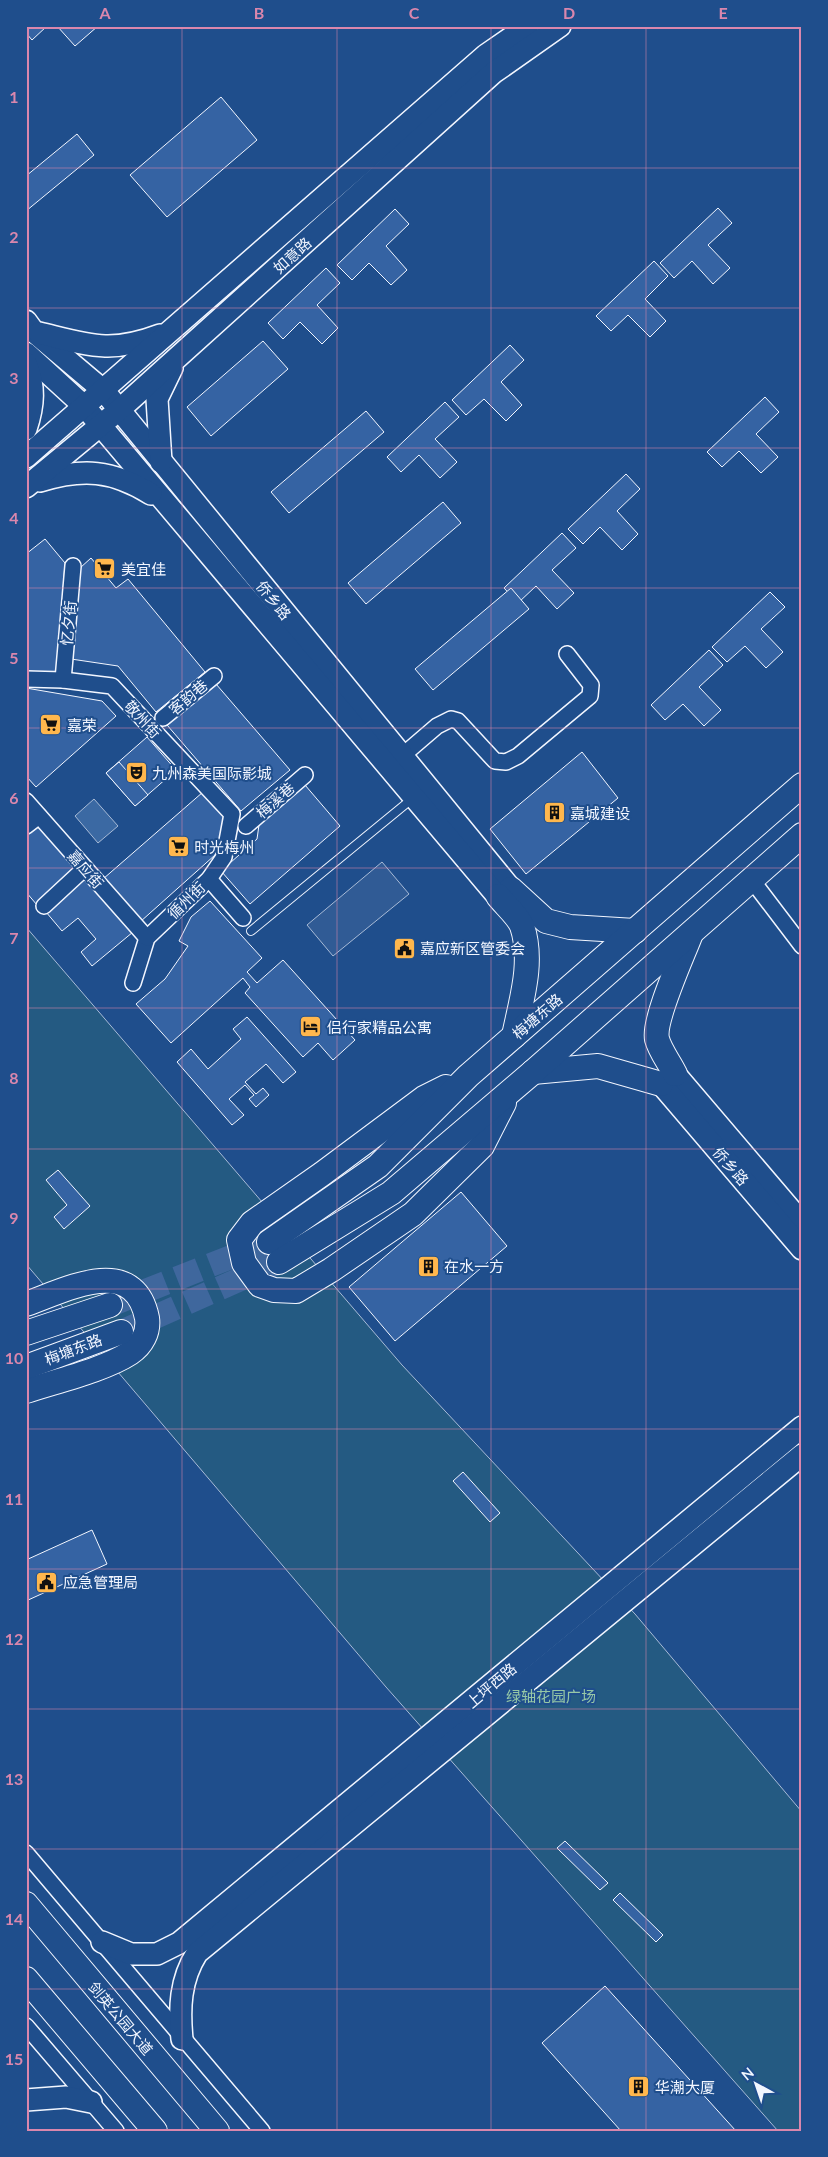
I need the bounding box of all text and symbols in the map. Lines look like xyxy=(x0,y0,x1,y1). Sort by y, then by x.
text: A xyxy=(98,3,111,22)
text: B xyxy=(254,3,264,22)
text: C xyxy=(409,3,420,22)
text: D xyxy=(563,3,575,22)
text: E xyxy=(718,3,728,22)
text: 1 xyxy=(9,87,19,106)
text: 2 xyxy=(9,227,19,246)
street label: 如意路 xyxy=(269,233,315,277)
text: 3 xyxy=(9,368,19,387)
text: 4 xyxy=(9,508,19,527)
supermarket icon: 美宜佳 xyxy=(93,557,117,581)
place label: 美宜佳 xyxy=(121,560,166,578)
street label: 侨乡路 xyxy=(253,577,295,623)
street label: 忆夕街 xyxy=(57,600,79,646)
text: 5 xyxy=(9,648,19,667)
street label: 客韵巷 xyxy=(165,676,211,718)
street label: 敬州街 xyxy=(121,696,165,742)
supermarket icon: 嘉荣 xyxy=(39,713,63,737)
place label: 嘉荣 xyxy=(67,716,97,734)
theatre icon: 九州森美国际影城 xyxy=(124,761,148,785)
place label: 九州森美国际影城 xyxy=(152,764,272,782)
street label: 梅溪巷 xyxy=(252,778,298,822)
text: 6 xyxy=(9,788,19,807)
building icon: 嘉城建设 xyxy=(542,801,566,825)
place label: 嘉城建设 xyxy=(570,804,630,822)
supermarket icon: 时光梅州 xyxy=(166,835,190,859)
place label: 时光梅州 xyxy=(194,838,254,856)
street label: 嘉应街 xyxy=(64,846,108,892)
street label: 循州街 xyxy=(164,878,208,922)
text: 7 xyxy=(9,928,19,947)
public building icon: 嘉应新区管委会 xyxy=(392,936,416,960)
place label: 嘉应新区管委会 xyxy=(420,939,525,957)
street label: 梅塘东路 xyxy=(508,990,566,1042)
hotel icon: 侣行家精品公寓 xyxy=(299,1015,323,1039)
place label: 侣行家精品公寓 xyxy=(327,1018,432,1036)
text: 8 xyxy=(9,1068,19,1087)
street label: 侨乡路 xyxy=(709,1143,753,1189)
text: 9 xyxy=(9,1208,19,1227)
building icon: 在水一方 xyxy=(416,1254,440,1278)
place label: 在水一方 xyxy=(444,1257,504,1275)
street label: 梅塘东路 xyxy=(42,1330,104,1368)
text: 10 xyxy=(5,1348,23,1367)
text: 11 xyxy=(5,1489,23,1508)
public building icon: 应急管理局 xyxy=(35,1570,59,1594)
place label: 应急管理局 xyxy=(63,1573,138,1591)
text: 12 xyxy=(5,1629,23,1648)
street label: 上坪西路 xyxy=(462,1659,520,1711)
park label: 绿轴花园广场 xyxy=(506,1687,596,1705)
text: 13 xyxy=(5,1769,23,1788)
text: 14 xyxy=(5,1909,23,1928)
street label: 剑英公园大道 xyxy=(85,1978,157,2058)
text: 15 xyxy=(5,2049,23,2068)
north arrow xyxy=(730,2060,780,2110)
text: N xyxy=(738,2064,757,2084)
building icon: 华潮大厦 xyxy=(627,2075,651,2099)
place label: 华潮大厦 xyxy=(655,2078,715,2096)

